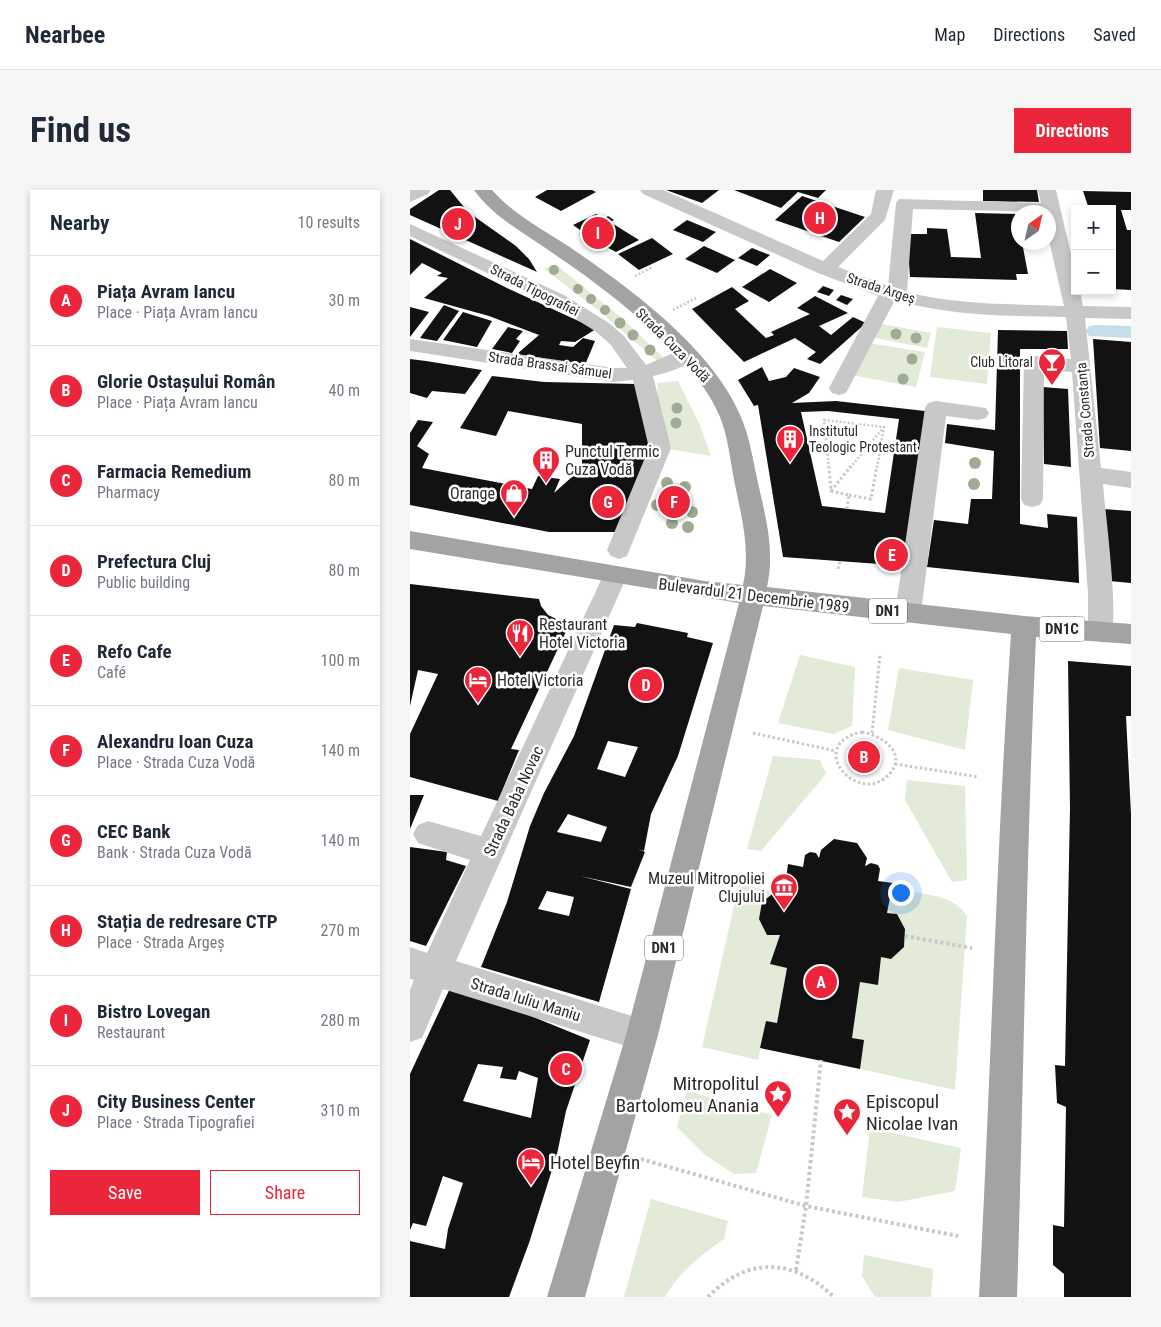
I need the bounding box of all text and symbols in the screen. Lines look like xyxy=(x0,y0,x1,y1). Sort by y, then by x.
text: Nearbee xyxy=(25,21,105,49)
text: Map xyxy=(934,24,965,45)
text: Directions xyxy=(993,24,1065,45)
text: Saved xyxy=(1093,24,1136,45)
button: Directions xyxy=(1014,108,1131,153)
text: Find us xyxy=(30,110,131,151)
pin: H xyxy=(804,199,836,237)
pin: J xyxy=(442,205,474,243)
north arrow xyxy=(1011,205,1056,250)
map controls xyxy=(1071,205,1116,295)
button: + xyxy=(1071,205,1116,250)
text: Nearby xyxy=(50,211,109,235)
text: 10 results xyxy=(298,213,360,232)
pin: I xyxy=(582,214,614,252)
button: − xyxy=(1071,250,1116,295)
street label: Strada Tipografiei xyxy=(488,261,582,319)
street label: Strada Argeș xyxy=(844,269,917,308)
text: Piața Avram Iancu xyxy=(97,280,235,303)
text: A xyxy=(61,291,71,310)
text: 30 m xyxy=(328,291,360,310)
text: Place · Piața Avram Iancu xyxy=(97,303,258,322)
street label: Strada Cuza Vodă xyxy=(633,305,713,385)
bar icon: Club Litoral xyxy=(1037,347,1067,386)
street label: Strada Brassai Sámuel xyxy=(487,348,613,382)
place label: Club Litoral xyxy=(970,354,1033,370)
street label: Strada Constanța xyxy=(1073,362,1098,458)
text: Glorie Ostașului Român xyxy=(97,370,275,393)
text: B xyxy=(62,381,70,400)
text: 40 m xyxy=(328,381,360,400)
text: Place · Piața Avram Iancu xyxy=(97,393,258,412)
place label: Institutul Teologic Protestant xyxy=(809,423,917,455)
building icon: Institutul Teologic Protestant xyxy=(775,424,805,463)
place label: Punctul Termic Cuza Vodă xyxy=(565,442,659,479)
building icon: Punctul Termic Cuza Vodă xyxy=(531,445,561,484)
text: Farmacia Remedium xyxy=(97,460,251,483)
text: C xyxy=(61,471,71,490)
text: 80 m xyxy=(328,471,360,490)
shop icon: Orange xyxy=(499,478,529,517)
text: Pharmacy xyxy=(97,483,160,502)
pin: G xyxy=(592,483,624,521)
pin: F xyxy=(658,483,690,521)
place label: Orange xyxy=(450,484,495,503)
pin: E xyxy=(876,536,908,574)
text: Prefectura Cluj xyxy=(97,550,211,573)
text: D xyxy=(61,561,71,580)
text: 80 m xyxy=(328,561,360,580)
text: Public building xyxy=(97,573,190,592)
street label: Bulevardul 21 Decembrie 1989 xyxy=(658,574,850,617)
road number: DN1 xyxy=(869,598,907,624)
place label: Restaurant Hotel Victoria xyxy=(539,615,625,652)
road number: DN1C xyxy=(1040,616,1084,642)
restaurant icon: Restaurant Hotel Victoria xyxy=(505,618,535,657)
text: Refo Cafe xyxy=(97,640,172,663)
text: E xyxy=(62,651,70,670)
text: 100 m xyxy=(321,651,360,670)
text: Café xyxy=(97,663,126,682)
hotel icon: Hotel Victoria xyxy=(463,665,493,704)
pin: D xyxy=(630,666,662,704)
place label: Hotel Victoria xyxy=(497,671,583,690)
text: Alexandru Ioan Cuza xyxy=(97,730,254,753)
pin: B xyxy=(848,738,880,776)
text: F xyxy=(62,741,70,760)
text: 140 m xyxy=(321,741,360,760)
street label: Strada Baba Novac xyxy=(480,743,547,859)
text: Place · Strada Cuza Vodă xyxy=(97,753,255,772)
text: CEC Bank xyxy=(97,820,170,843)
text: G xyxy=(61,831,71,850)
text: 140 m xyxy=(321,831,360,850)
text: Bank · Strada Cuza Vodă xyxy=(97,843,252,862)
place label: Muzeul Mitropoliei Clujului xyxy=(648,869,765,906)
museum icon: Muzeul Mitropoliei Clujului xyxy=(769,872,799,911)
your location xyxy=(888,880,914,906)
text: Stația de redresare CTP xyxy=(97,910,278,933)
text: H xyxy=(61,921,71,940)
text: 270 m xyxy=(321,921,360,940)
text: Place · Strada Argeș xyxy=(97,933,225,952)
road number: DN1 xyxy=(645,936,683,960)
pin: A xyxy=(805,963,837,1001)
street label: Strada Iuliu Maniu xyxy=(469,974,583,1025)
text: Bistro Lovegan xyxy=(97,1000,210,1023)
text: I xyxy=(64,1011,68,1030)
text: 280 m xyxy=(321,1011,360,1030)
text: Restaurant xyxy=(97,1023,165,1042)
pin: C xyxy=(550,1050,582,1088)
place label: Mitropolitul Bartolomeu Anania xyxy=(616,1072,759,1117)
place icon: Mitropolitul Bartolomeu Anania xyxy=(763,1079,793,1118)
text: City Business Center xyxy=(97,1090,255,1113)
place label: Episcopul Nicolae Ivan xyxy=(866,1090,958,1135)
place icon: Episcopul Nicolae Ivan xyxy=(832,1097,862,1136)
text: J xyxy=(62,1101,70,1120)
text: 310 m xyxy=(321,1101,360,1120)
text: Place · Strada Tipografiei xyxy=(97,1113,255,1132)
hotel icon: Hotel Beyfin xyxy=(516,1147,546,1186)
place label: Hotel Beyfin xyxy=(550,1151,640,1174)
button: Save xyxy=(50,1170,200,1215)
button: Share xyxy=(210,1170,360,1215)

